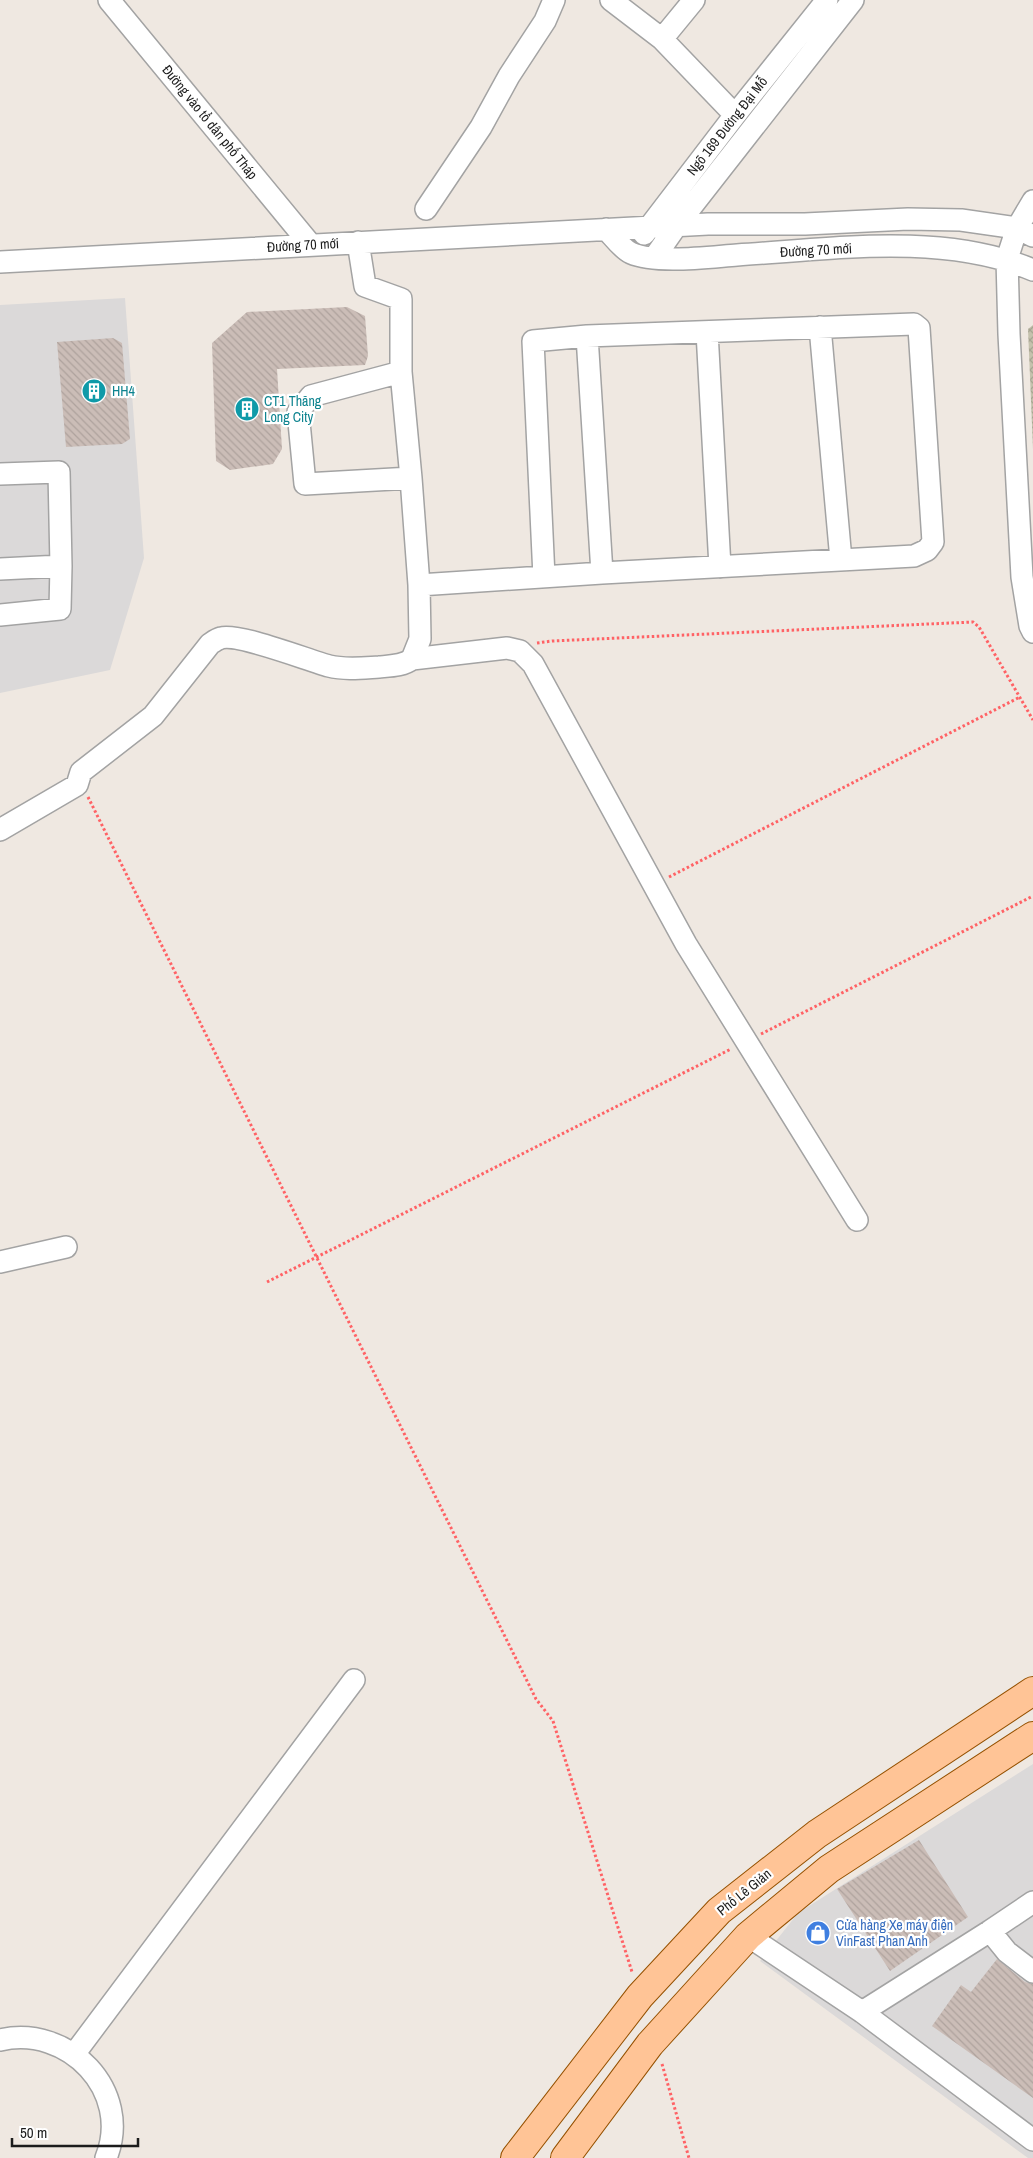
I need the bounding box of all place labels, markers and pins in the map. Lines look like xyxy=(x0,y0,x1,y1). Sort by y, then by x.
building icon: HH4 xyxy=(81,378,107,404)
place label: HH4 xyxy=(112,382,136,400)
place label: CT1 Thăng Long City xyxy=(264,392,322,426)
building icon: CT1 Thăng Long City xyxy=(234,396,260,422)
place label: Cửa hàng Xe máy điện VinFast Phan Anh xyxy=(836,1916,953,1950)
shop icon: Cửa hàng Xe máy điện VinFast Phan Anh xyxy=(805,1920,831,1946)

